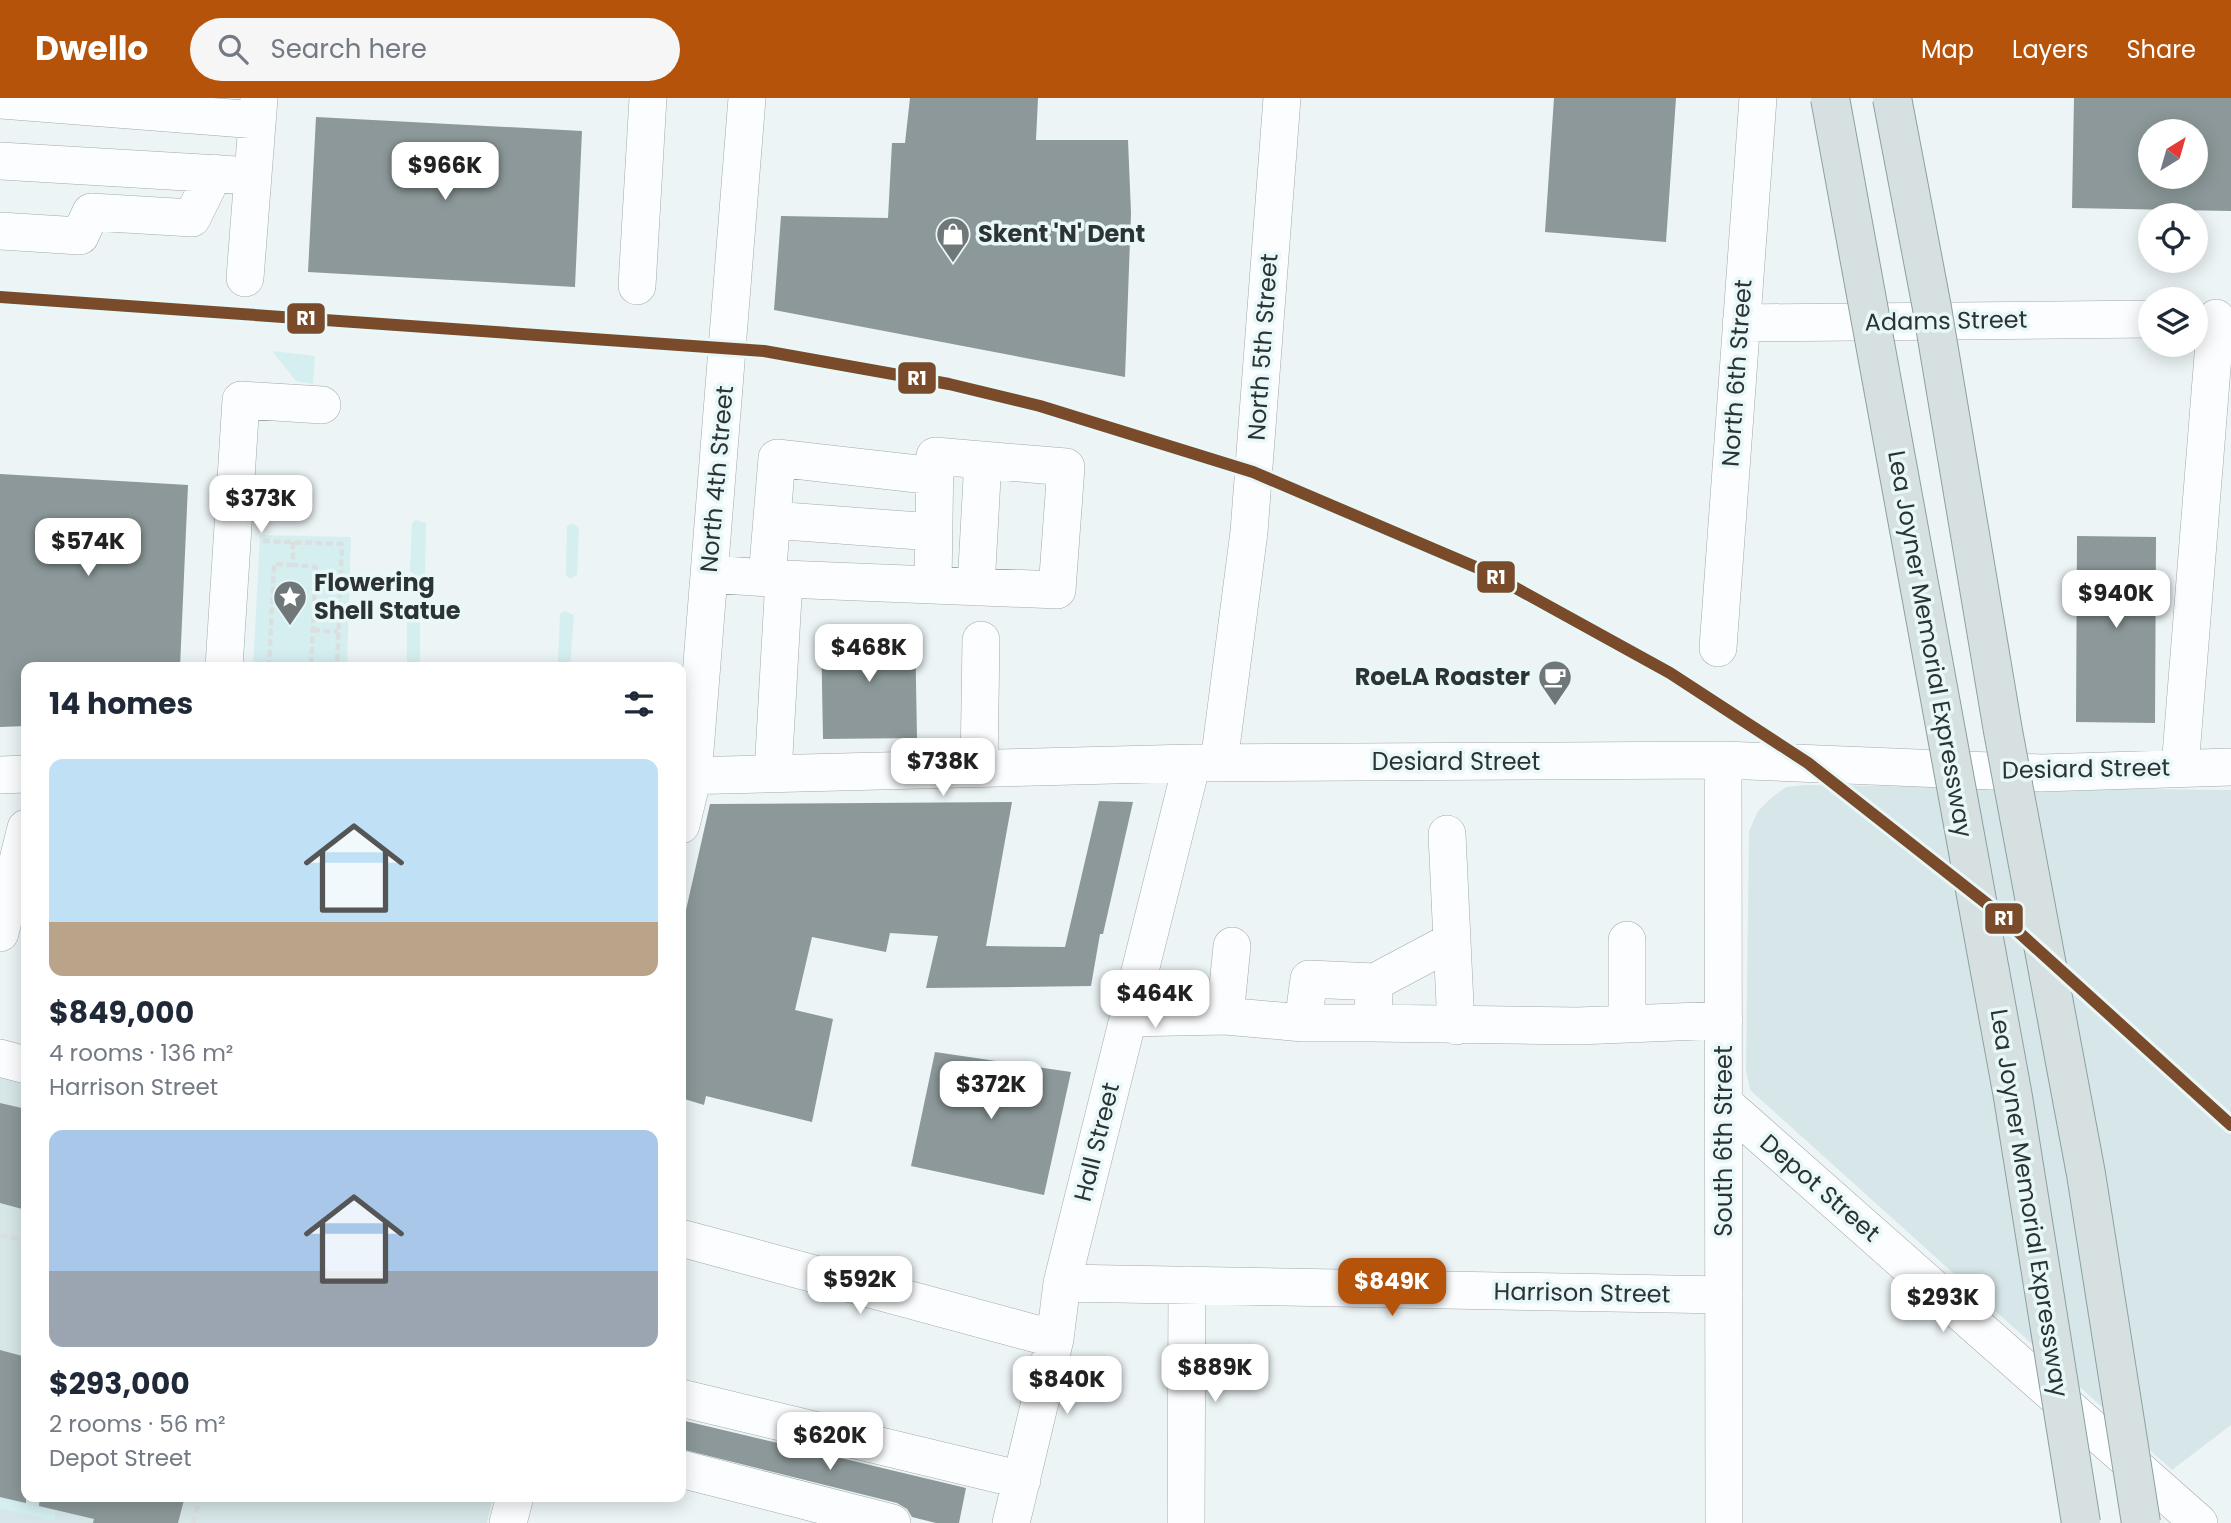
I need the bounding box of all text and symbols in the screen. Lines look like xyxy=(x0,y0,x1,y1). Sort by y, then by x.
search box xyxy=(190,18,680,81)
text: Dwello xyxy=(35,25,148,72)
icon: search xyxy=(214,30,252,68)
text: Search here xyxy=(270,31,427,67)
text: Map xyxy=(1921,33,1974,66)
text: Layers xyxy=(2012,33,2088,66)
text: Share xyxy=(2126,33,2196,66)
north arrow xyxy=(2138,119,2208,189)
map controls xyxy=(2138,119,2208,357)
pin: $966K xyxy=(396,142,494,202)
text: $966K xyxy=(408,149,482,181)
button: locate xyxy=(2138,203,2208,273)
shop icon: Skent 'N' Dent xyxy=(934,215,972,264)
place label: Skent 'N' Dent xyxy=(978,217,1145,250)
street label: North 5th Street xyxy=(1240,252,1286,442)
street label: North 6th Street xyxy=(1713,278,1760,468)
button: layers xyxy=(2138,287,2208,357)
line badge: R1 xyxy=(286,302,326,335)
street label: Adams Street xyxy=(1864,303,2028,338)
text: R1 xyxy=(296,305,316,332)
line badge: R1 xyxy=(897,361,937,395)
text: R1 xyxy=(907,365,927,392)
street label: North 4th Street xyxy=(692,384,741,574)
street label: Lea Joyner Memorial Expressway xyxy=(1880,448,1981,840)
pin: $373K xyxy=(212,476,310,535)
text: $373K xyxy=(225,482,297,514)
pin: $574K xyxy=(39,518,137,578)
text: $574K xyxy=(51,525,125,557)
line badge: R1 xyxy=(1476,560,1516,594)
text: R1 xyxy=(1486,564,1506,591)
place label: Flowering Shell Statue xyxy=(314,566,461,627)
pin: $940K xyxy=(2067,570,2165,630)
text: $940K xyxy=(2078,577,2154,609)
place icon: Flowering Shell Statue xyxy=(271,578,309,627)
pin: $468K xyxy=(820,624,918,684)
text: $468K xyxy=(831,631,907,663)
cafe icon: RoeLA Roaster xyxy=(1536,658,1574,707)
place label: RoeLA Roaster xyxy=(1355,660,1530,693)
text: 14 homes xyxy=(49,682,193,725)
icon: filters xyxy=(620,685,658,723)
pin: $738K xyxy=(894,738,992,798)
text: $738K xyxy=(907,745,979,777)
street label: Desiard Street xyxy=(1372,745,1540,778)
street label: Desiard Street xyxy=(2002,751,2170,786)
icon: home xyxy=(291,805,417,931)
line badge: R1 xyxy=(1984,902,2024,935)
text: R1 xyxy=(1994,905,2014,932)
pin: $464K xyxy=(1106,970,1204,1030)
text: $464K xyxy=(1117,977,1193,1009)
text: $849,000 xyxy=(49,991,194,1034)
street label: Lea Joyner Memorial Expressway xyxy=(1983,1007,2077,1400)
text: 4 rooms · 136 m² xyxy=(49,1037,233,1069)
street label: South 6th Street xyxy=(1707,1045,1740,1237)
pin: $372K xyxy=(942,1062,1040,1121)
text: $372K xyxy=(956,1068,1026,1100)
text: Harrison Street xyxy=(49,1071,218,1103)
street label: Hall Street xyxy=(1066,1079,1127,1205)
street label: Depot Street xyxy=(1753,1126,1887,1249)
icon: home xyxy=(291,1176,417,1302)
pin: $592K xyxy=(811,1256,909,1316)
pin: $849K xyxy=(1343,1258,1441,1318)
text: $592K xyxy=(823,1263,897,1295)
text: $849K xyxy=(1354,1265,1430,1297)
street label: Harrison Street xyxy=(1493,1274,1671,1311)
pin: $293K xyxy=(1894,1274,1992,1334)
text: $293K xyxy=(1907,1281,1979,1313)
pin: $889K xyxy=(1166,1344,1264,1404)
text: $889K xyxy=(1177,1351,1253,1383)
pin: $840K xyxy=(1018,1356,1116,1416)
text: $293,000 xyxy=(49,1362,190,1405)
text: $840K xyxy=(1029,1363,1105,1395)
text: 2 rooms · 56 m² xyxy=(49,1408,226,1440)
pin: $620K xyxy=(781,1412,879,1472)
text: $620K xyxy=(793,1419,867,1451)
text: Depot Street xyxy=(49,1442,192,1474)

